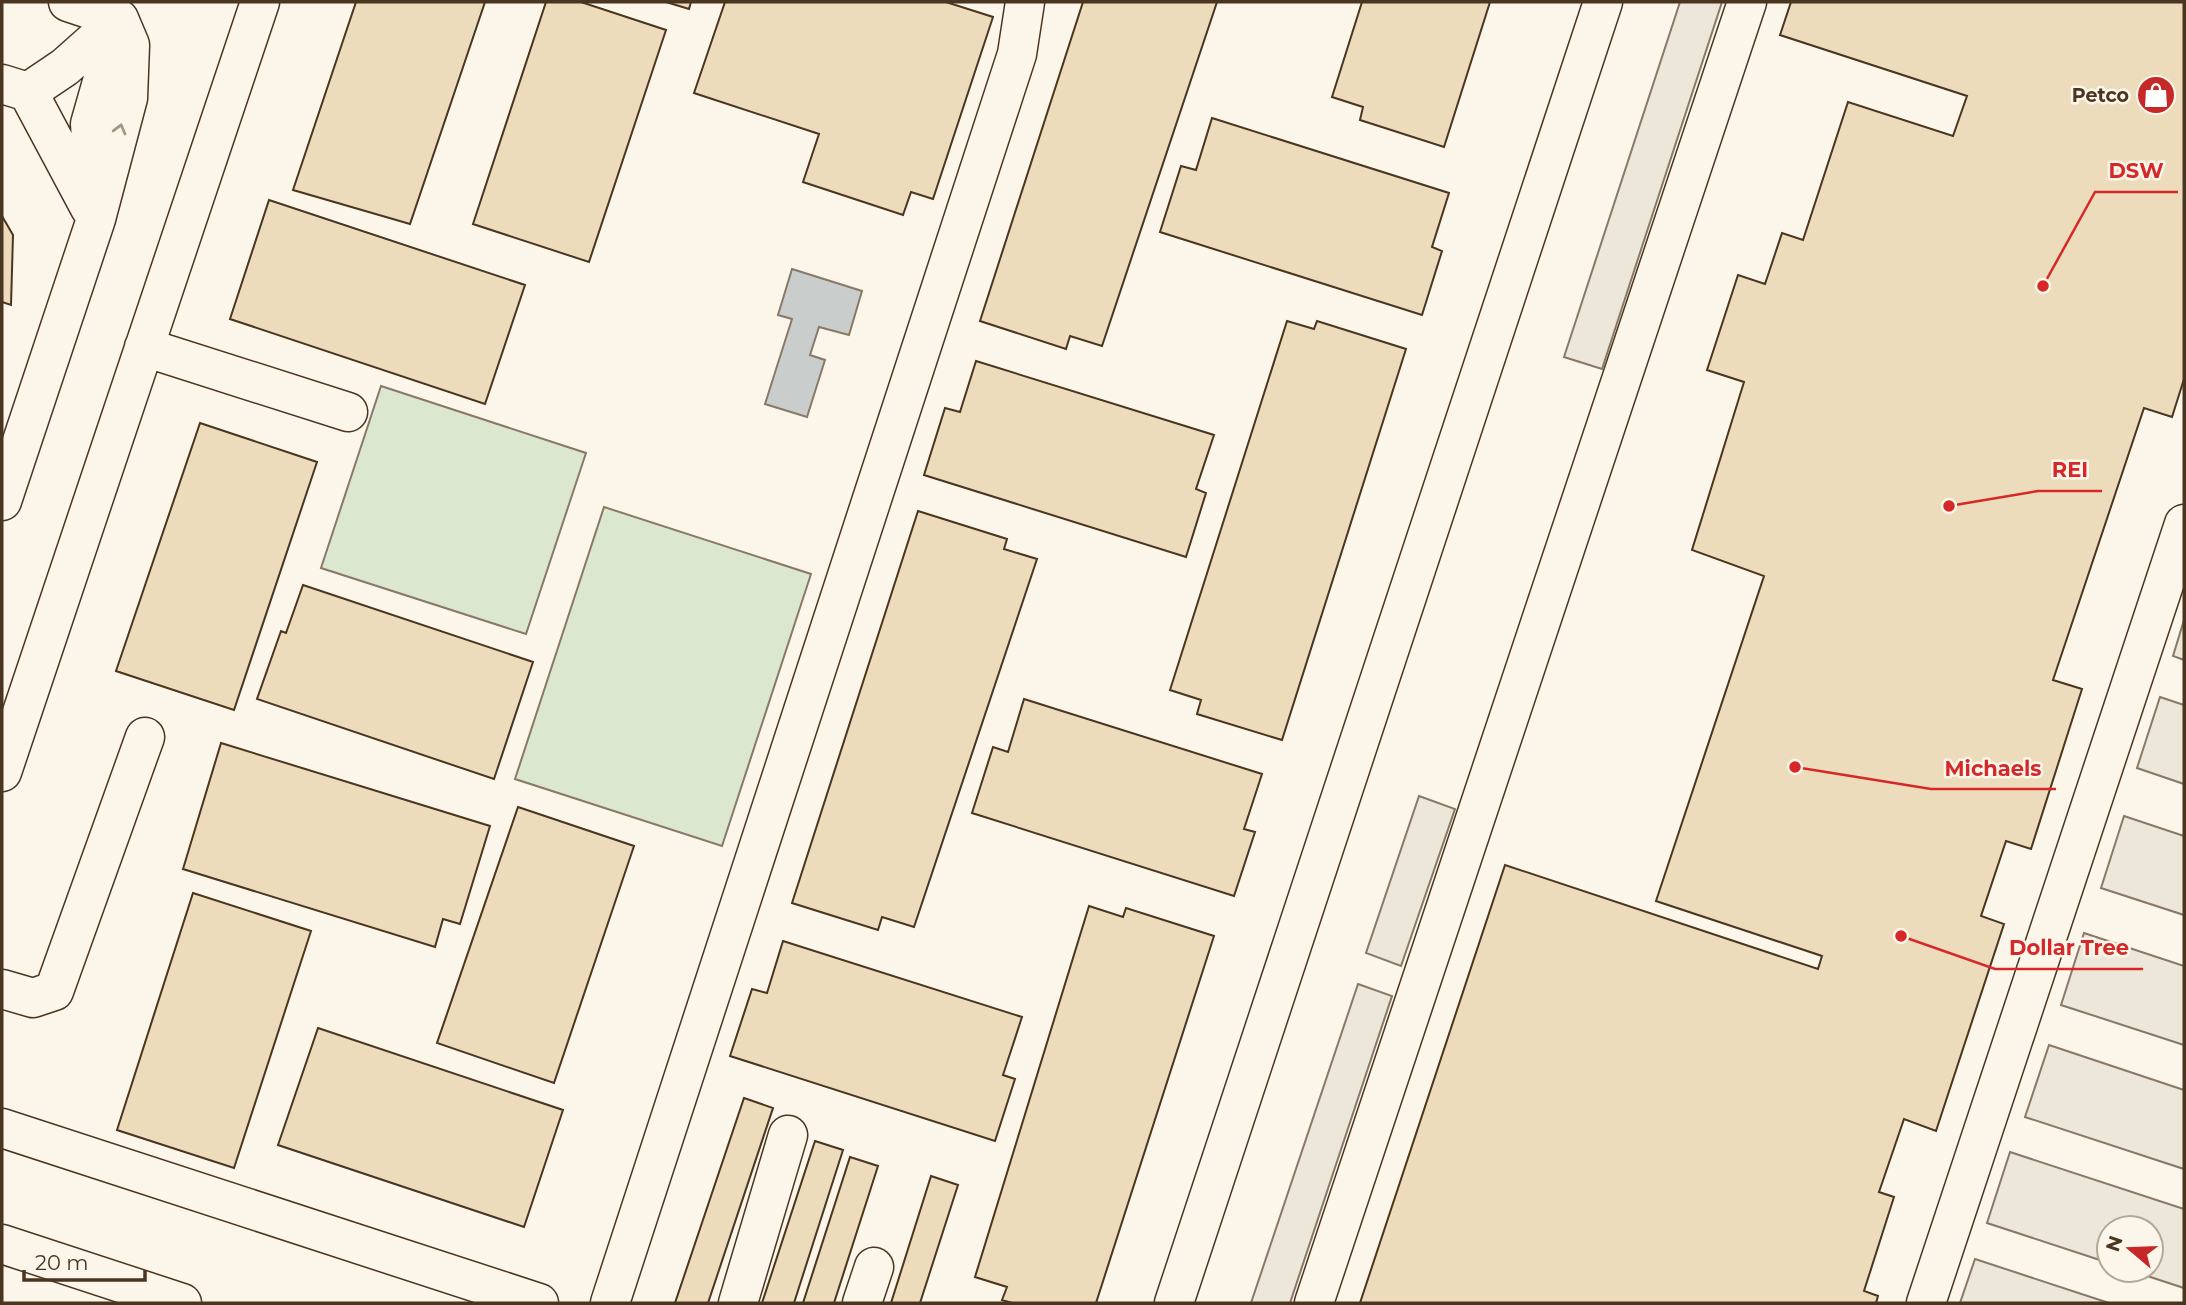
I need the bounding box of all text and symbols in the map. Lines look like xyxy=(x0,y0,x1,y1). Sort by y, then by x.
shop icon: Petco xyxy=(2135,74,2177,116)
place label: Petco xyxy=(2072,84,2129,107)
one-way arrow xyxy=(111,124,126,136)
callout: DSW xyxy=(2095,150,2178,192)
text: DSW xyxy=(2108,158,2164,183)
callout: REI xyxy=(2038,449,2102,491)
text: REI xyxy=(2052,457,2088,482)
callout: Michaels xyxy=(1931,747,2056,789)
text: Michaels xyxy=(1945,756,2042,781)
callout: Dollar Tree xyxy=(1995,927,2143,969)
text: Dollar Tree xyxy=(2009,935,2129,960)
north arrow xyxy=(2095,1214,2165,1284)
text: N xyxy=(2101,1233,2128,1255)
scale bar xyxy=(24,1238,145,1282)
text: 20 m xyxy=(35,1250,89,1275)

